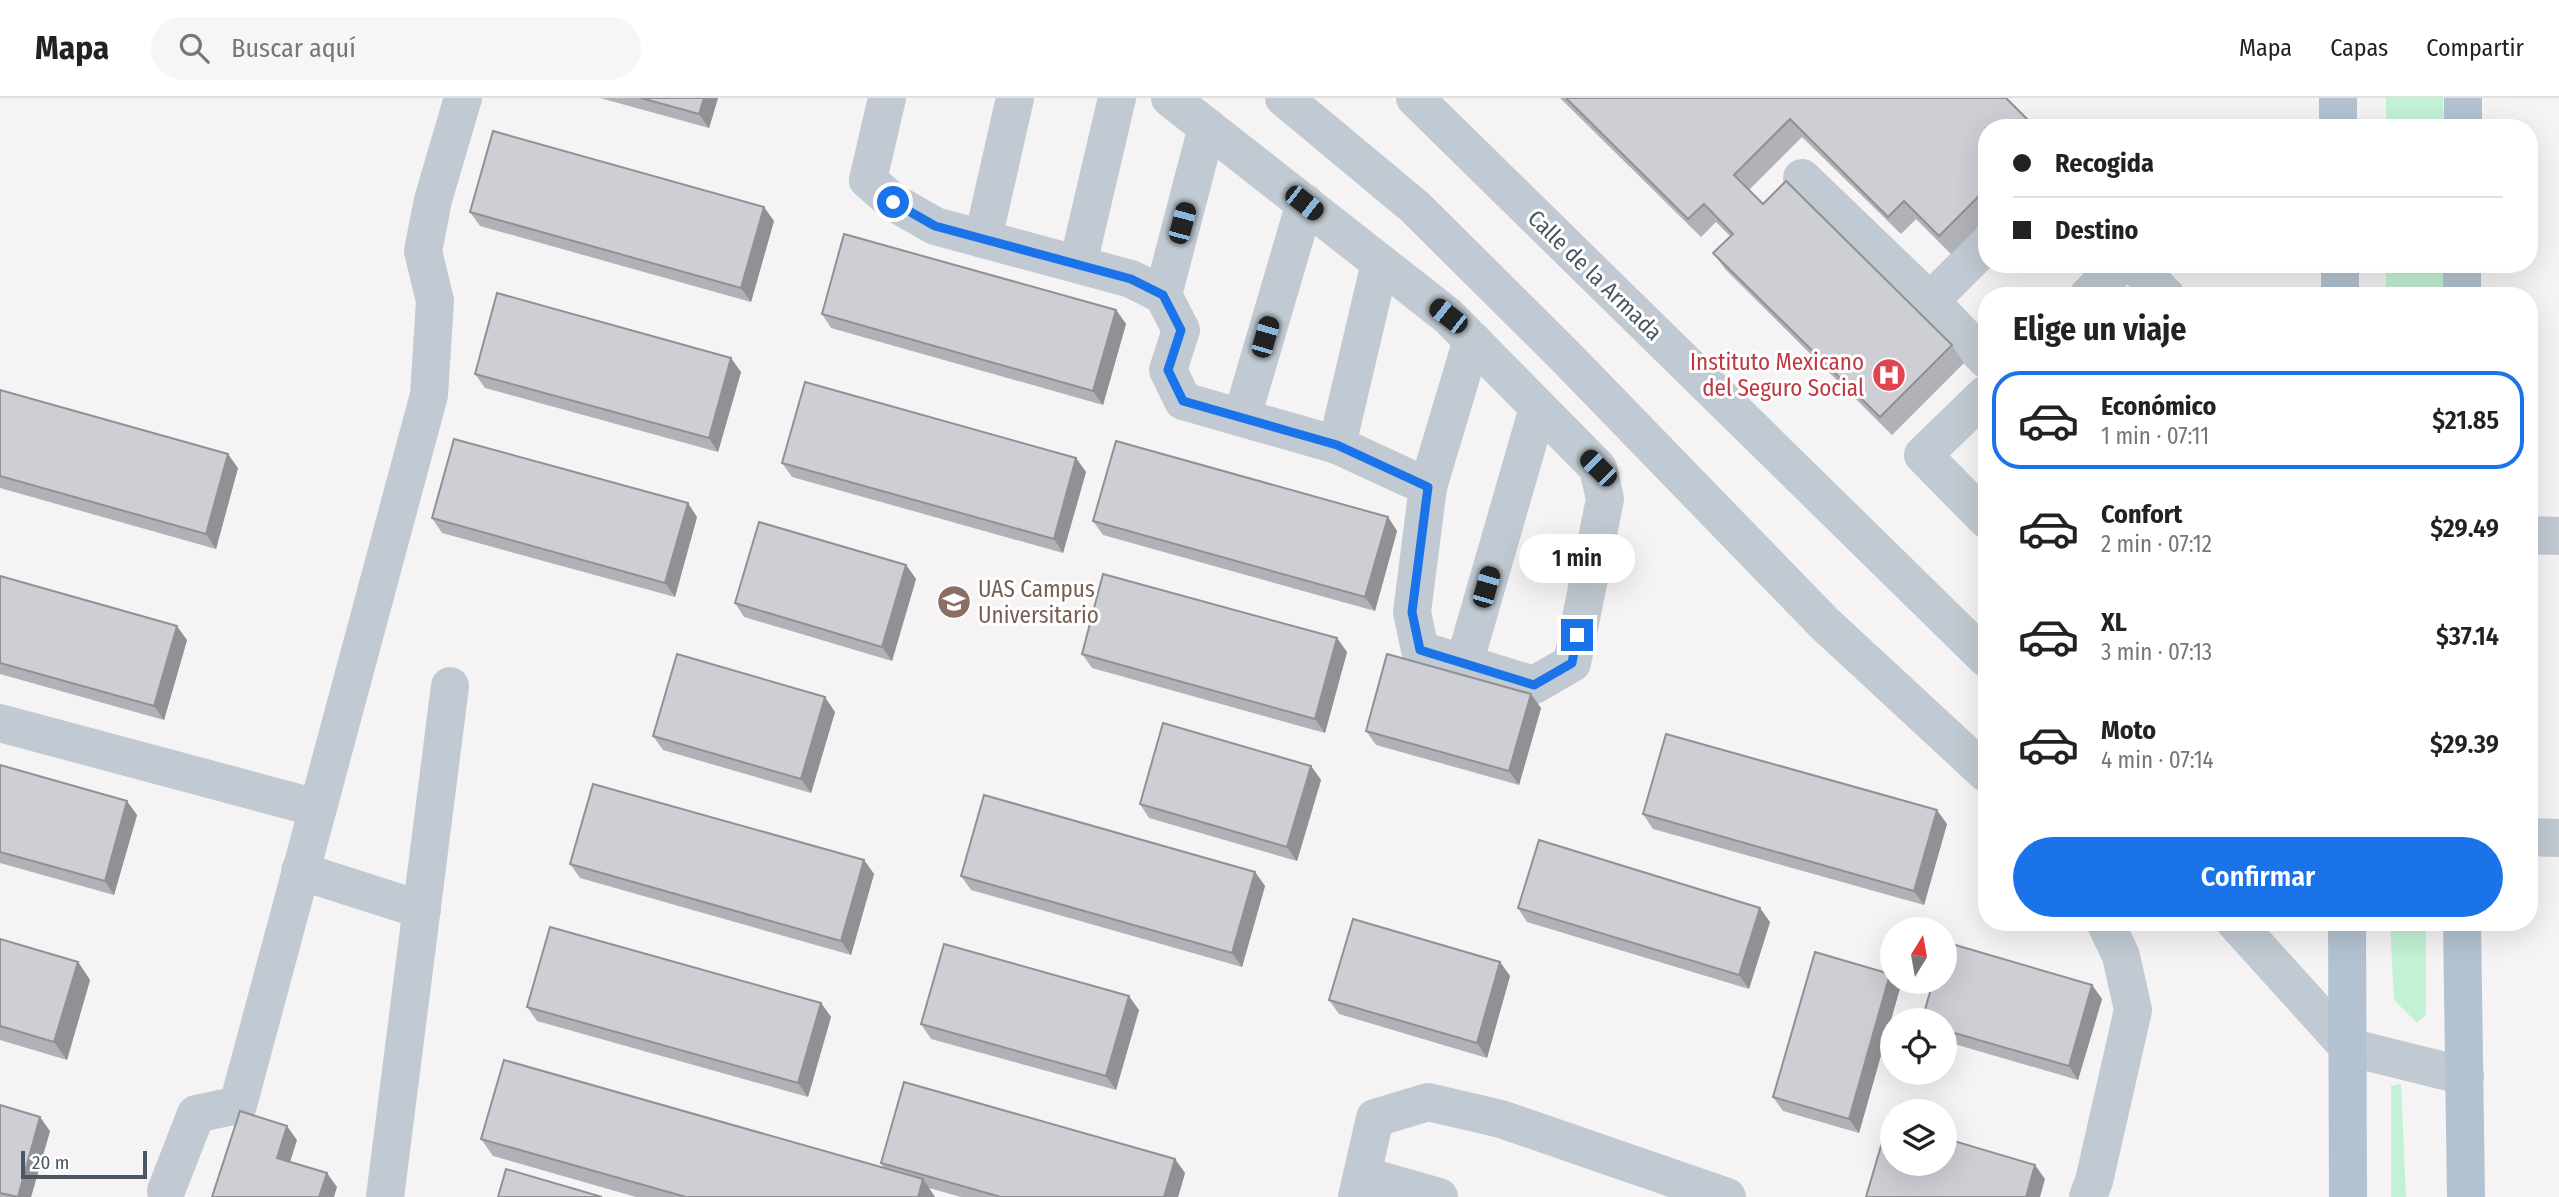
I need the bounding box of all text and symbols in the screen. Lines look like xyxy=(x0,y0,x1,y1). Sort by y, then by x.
search box xyxy=(151,17,641,80)
text: Mapa xyxy=(35,28,109,68)
icon: search xyxy=(175,29,213,67)
text: Buscar aquí xyxy=(231,33,356,64)
text: Mapa xyxy=(2239,34,2292,62)
text: Capas xyxy=(2330,34,2388,62)
text: Compartir xyxy=(2426,34,2524,62)
text: Recogida xyxy=(2055,148,2154,179)
car xyxy=(1281,182,1328,224)
route start xyxy=(877,186,909,218)
car xyxy=(1167,200,1198,246)
street label: Calle de la Armada xyxy=(1522,204,1668,346)
text: Destino xyxy=(2055,215,2138,246)
car xyxy=(1425,295,1472,337)
text: Elige un viaje xyxy=(2013,310,2186,348)
car xyxy=(1250,314,1281,360)
place label: Instituto Mexicano del Seguro Social xyxy=(1690,348,1864,402)
hospital icon: Instituto Mexicano del Seguro Social xyxy=(1870,356,1908,394)
icon: car xyxy=(2017,389,2080,452)
text: Económico xyxy=(2101,391,2216,422)
text: $21.85 xyxy=(2432,405,2499,436)
text: 1 min · 07:11 xyxy=(2101,422,2209,450)
car xyxy=(1576,446,1621,490)
icon: car xyxy=(2017,497,2080,560)
text: Confort xyxy=(2101,499,2182,530)
text: $29.49 xyxy=(2430,513,2499,544)
text: 2 min · 07:12 xyxy=(2101,530,2212,558)
callout: 1 min xyxy=(1519,533,1635,582)
text: 1 min xyxy=(1552,544,1602,572)
car xyxy=(1471,564,1502,610)
place label: UAS Campus Universitario xyxy=(978,575,1099,629)
school or university icon: UAS Campus Universitario xyxy=(935,583,973,621)
icon: car xyxy=(2017,605,2080,668)
text: XL xyxy=(2101,607,2127,638)
route end xyxy=(1561,619,1593,651)
text: $37.14 xyxy=(2436,621,2499,652)
text: 3 min · 07:13 xyxy=(2101,638,2212,666)
icon: car xyxy=(2017,713,2080,776)
text: Moto xyxy=(2101,715,2156,746)
text: $29.39 xyxy=(2430,729,2499,760)
text: 4 min · 07:14 xyxy=(2101,746,2214,774)
button: Confirmar xyxy=(2013,837,2503,917)
north arrow xyxy=(1880,917,1956,994)
map controls xyxy=(1880,917,1957,1176)
button: locate xyxy=(1880,1008,1957,1085)
button: layers xyxy=(1880,1099,1957,1176)
scale bar xyxy=(21,1148,147,1180)
text: 20 m xyxy=(32,1151,69,1174)

